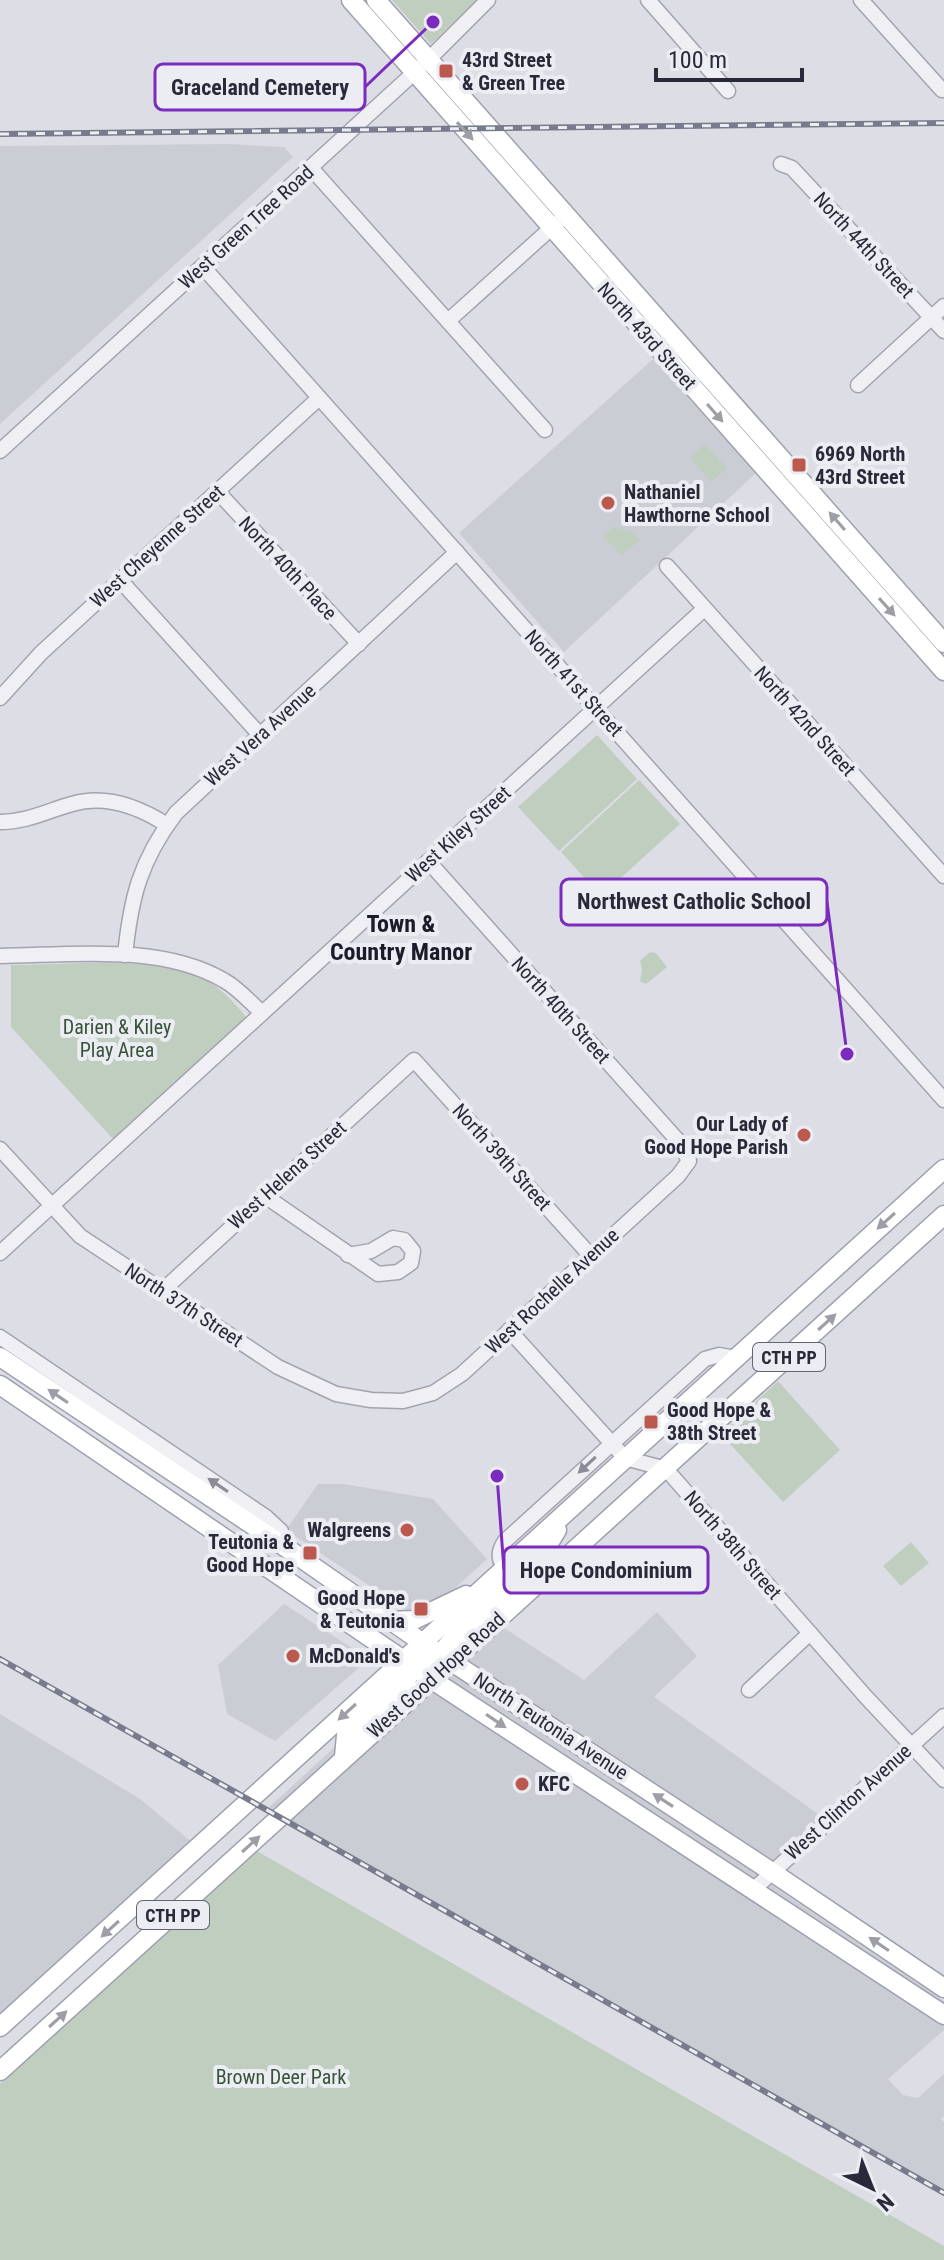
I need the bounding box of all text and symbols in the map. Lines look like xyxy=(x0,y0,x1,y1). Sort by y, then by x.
scale bar xyxy=(656,32,802,82)
text: 100 m xyxy=(668,46,727,74)
place label: 43rd Street & Green Tree xyxy=(462,48,565,95)
marker: 43rd Street & Green Tree xyxy=(437,62,455,80)
callout: Graceland Cemetery xyxy=(155,64,365,110)
text: Graceland Cemetery xyxy=(171,75,349,100)
one-way arrow xyxy=(455,122,473,141)
street label: West Green Tree Road xyxy=(174,160,318,294)
street label: North 44th Street xyxy=(809,187,919,303)
street label: North 43rd Street xyxy=(593,277,702,395)
one-way arrow xyxy=(705,403,723,422)
place label: 6969 North 43rd Street xyxy=(815,442,905,489)
marker: 6969 North 43rd Street xyxy=(790,456,808,474)
street label: West Cheyenne Street xyxy=(85,479,229,612)
place label: Nathaniel Hawthorne School xyxy=(624,480,770,527)
marker: Nathaniel Hawthorne School xyxy=(599,494,617,512)
street label: North 40th Place xyxy=(234,511,342,625)
one-way arrow xyxy=(829,512,846,532)
one-way arrow xyxy=(878,597,895,617)
street label: North 41st Street xyxy=(520,625,628,741)
street label: North 42nd Street xyxy=(749,661,861,781)
street label: West Vera Avenue xyxy=(199,679,321,791)
street label: West Kiley Street xyxy=(401,781,516,887)
callout: Northwest Catholic School xyxy=(561,879,827,925)
text: Northwest Catholic School xyxy=(577,889,811,914)
district label: Town & Country Manor xyxy=(330,910,472,966)
street label: North 40th Street xyxy=(507,951,615,1069)
park label: Darien & Kiley Play Area xyxy=(63,1015,171,1062)
street label: North 39th Street xyxy=(448,1098,556,1216)
place label: Our Lady of Good Hope Parish xyxy=(644,1112,788,1159)
street label: West Helena Street xyxy=(223,1116,351,1234)
marker: Our Lady of Good Hope Parish xyxy=(795,1126,813,1144)
one-way arrow xyxy=(877,1212,897,1229)
street label: West Rochelle Avenue xyxy=(480,1223,624,1359)
street label: North 37th Street xyxy=(120,1258,248,1352)
one-way arrow xyxy=(817,1314,836,1332)
road number: CTH PP xyxy=(753,1343,825,1371)
one-way arrow xyxy=(47,1389,69,1403)
place label: Good Hope & 38th Street xyxy=(667,1398,771,1445)
marker: Good Hope & 38th Street xyxy=(642,1413,660,1431)
one-way arrow xyxy=(578,1456,597,1474)
one-way arrow xyxy=(207,1477,228,1492)
street label: North 38th Street xyxy=(679,1486,787,1604)
place label: Walgreens xyxy=(307,1518,391,1542)
marker: Walgreens xyxy=(398,1521,416,1539)
place label: Teutonia & Good Hope xyxy=(206,1530,294,1577)
marker: Teutonia & Good Hope xyxy=(301,1544,319,1562)
callout: Hope Condominium xyxy=(504,1547,708,1593)
text: Hope Condominium xyxy=(520,1558,692,1583)
place label: Good Hope & Teutonia xyxy=(317,1586,405,1633)
marker: Good Hope & Teutonia xyxy=(412,1600,430,1618)
street label: West Good Hope Road xyxy=(362,1607,510,1743)
place label: McDonald's xyxy=(309,1644,400,1668)
marker: McDonald's xyxy=(284,1647,302,1665)
street label: North Teutonia Avenue xyxy=(469,1667,633,1785)
one-way arrow xyxy=(337,1703,357,1720)
one-way arrow xyxy=(486,1713,507,1728)
street label: West Clinton Avenue xyxy=(780,1739,916,1865)
place label: KFC xyxy=(538,1772,570,1796)
marker: KFC xyxy=(513,1775,531,1793)
one-way arrow xyxy=(653,1792,674,1807)
one-way arrow xyxy=(241,1836,260,1854)
road number: CTH PP xyxy=(137,1901,209,1929)
one-way arrow xyxy=(100,1919,119,1937)
one-way arrow xyxy=(869,1937,890,1952)
one-way arrow xyxy=(48,2010,67,2028)
park label: Brown Deer Park xyxy=(216,2065,346,2089)
north arrow xyxy=(832,2148,912,2228)
text: N xyxy=(872,2189,899,2216)

